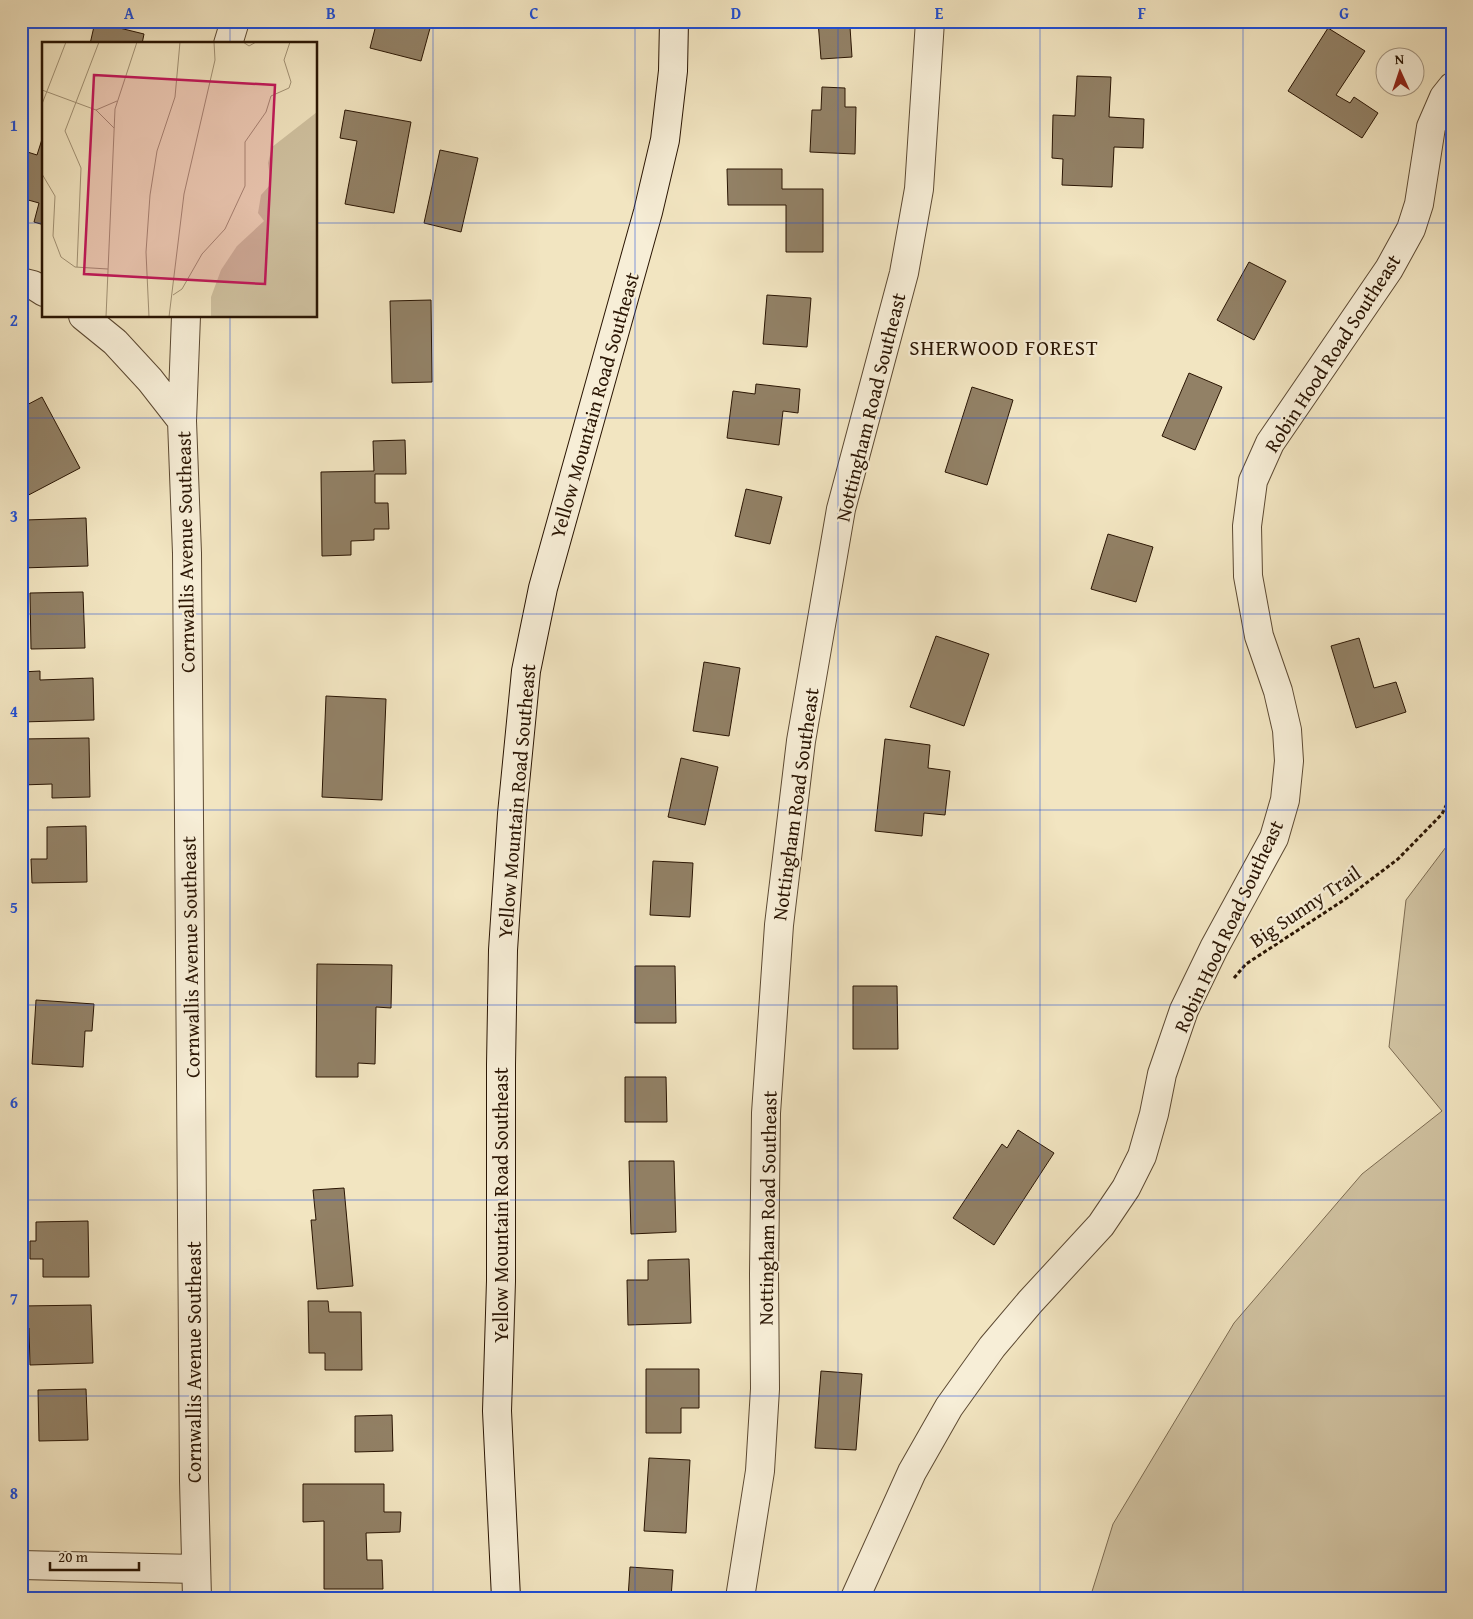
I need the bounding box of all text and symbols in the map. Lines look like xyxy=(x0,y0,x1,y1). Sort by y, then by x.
text: A xyxy=(124,1,135,25)
text: B xyxy=(326,1,336,25)
text: C xyxy=(529,1,539,25)
text: D xyxy=(731,1,741,25)
text: E xyxy=(935,1,944,25)
text: F xyxy=(1138,1,1146,25)
text: G xyxy=(1339,1,1349,25)
inset map xyxy=(42,42,318,318)
north arrow xyxy=(1376,48,1426,98)
text: N xyxy=(1394,49,1405,69)
text: 1 xyxy=(10,113,18,137)
street label: Robin Hood Road Southeast xyxy=(1257,248,1407,458)
street label: Yellow Mountain Road Southeast xyxy=(542,269,646,541)
street label: Nottingham Road Southeast xyxy=(828,290,912,524)
text: 2 xyxy=(10,308,18,332)
district label: SHERWOOD FOREST xyxy=(909,332,1099,363)
street label: Cornwallis Avenue Southeast xyxy=(168,431,202,673)
text: 3 xyxy=(10,504,18,528)
street label: Yellow Mountain Road Southeast xyxy=(490,662,542,940)
street label: Nottingham Road Southeast xyxy=(764,686,826,922)
text: 4 xyxy=(10,699,18,723)
street label: Robin Hood Road Southeast xyxy=(1166,815,1290,1037)
street label: Cornwallis Avenue Southeast xyxy=(173,836,207,1078)
street label: Big Sunny Trail xyxy=(1244,858,1367,954)
text: 5 xyxy=(10,895,18,919)
street label: Yellow Mountain Road Southeast xyxy=(486,1067,515,1343)
text: 6 xyxy=(10,1090,18,1114)
street label: Nottingham Road Southeast xyxy=(750,1090,784,1326)
street label: Cornwallis Avenue Southeast xyxy=(179,1241,208,1483)
text: 7 xyxy=(10,1286,18,1310)
text: 8 xyxy=(10,1481,18,1505)
scale bar xyxy=(50,1539,139,1571)
text: 20 m xyxy=(58,1546,89,1567)

